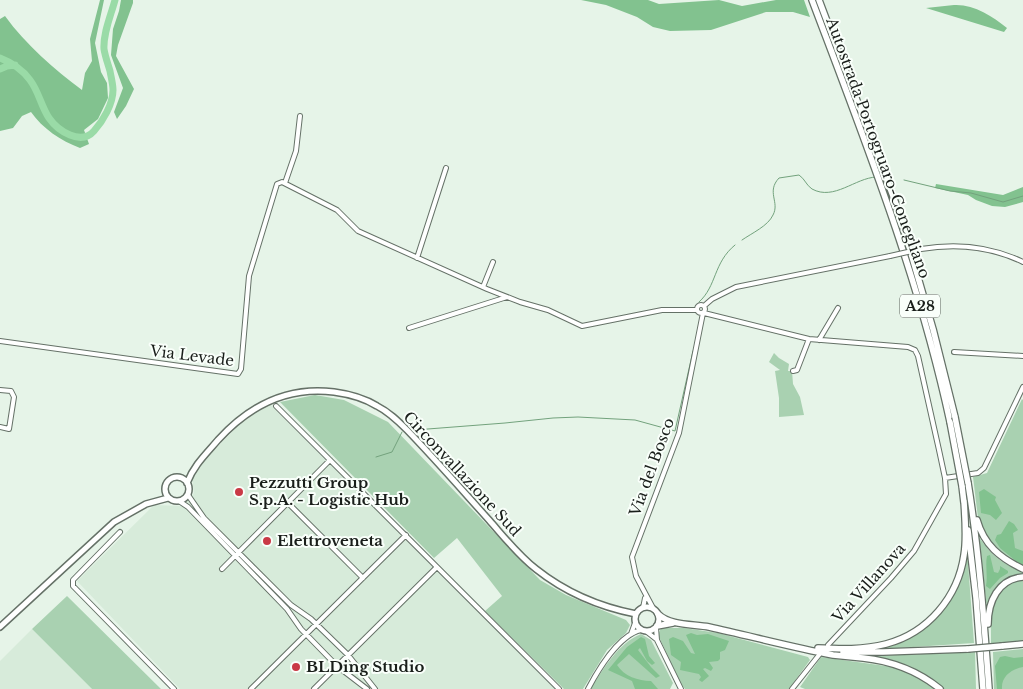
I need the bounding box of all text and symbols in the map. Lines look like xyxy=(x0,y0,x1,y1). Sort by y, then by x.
street label: Autostrada Portogruaro-Conegliano xyxy=(822,14,935,281)
road number: A28 xyxy=(900,294,940,318)
street label: Via Levade xyxy=(148,341,235,370)
street label: Circonvallazione Sud xyxy=(400,407,525,540)
street label: Via del Bosco xyxy=(625,415,678,519)
place label: Pezzutti Group S.p.A. - Logistic Hub xyxy=(249,473,409,509)
marker: Pezzutti Group S.p.A. - Logistic Hub xyxy=(233,486,245,498)
place label: Elettroveneta xyxy=(277,531,383,550)
marker: Elettroveneta xyxy=(261,535,273,547)
street label: Via Villanova xyxy=(827,538,910,627)
place label: BLDing Studio xyxy=(306,657,424,676)
marker: BLDing Studio xyxy=(290,661,302,673)

